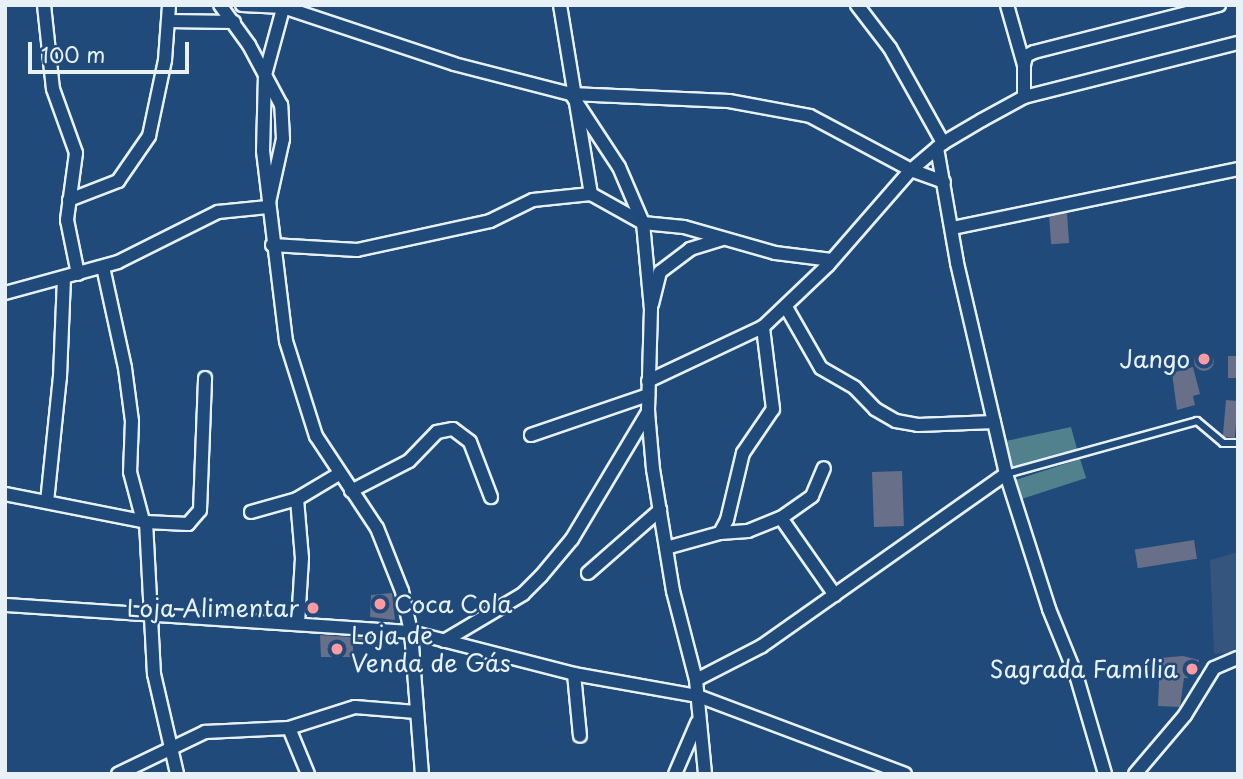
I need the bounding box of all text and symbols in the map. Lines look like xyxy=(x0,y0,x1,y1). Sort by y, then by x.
scale bar xyxy=(32,28,192,72)
text: 100 m xyxy=(41,38,105,70)
place label: Jango xyxy=(1119,345,1190,373)
marker: Jango xyxy=(1196,351,1212,367)
place label: Coca Cola xyxy=(394,590,513,618)
place label: Loja Alimentar xyxy=(128,594,299,622)
marker: Coca Cola xyxy=(372,596,388,612)
marker: Loja Alimentar xyxy=(305,600,321,616)
place label: Loja de Venda de Gás xyxy=(351,621,510,677)
marker: Loja de Venda de Gás xyxy=(329,641,345,657)
place label: Sagrada Família xyxy=(989,655,1178,683)
marker: Sagrada Família xyxy=(1184,661,1200,677)

